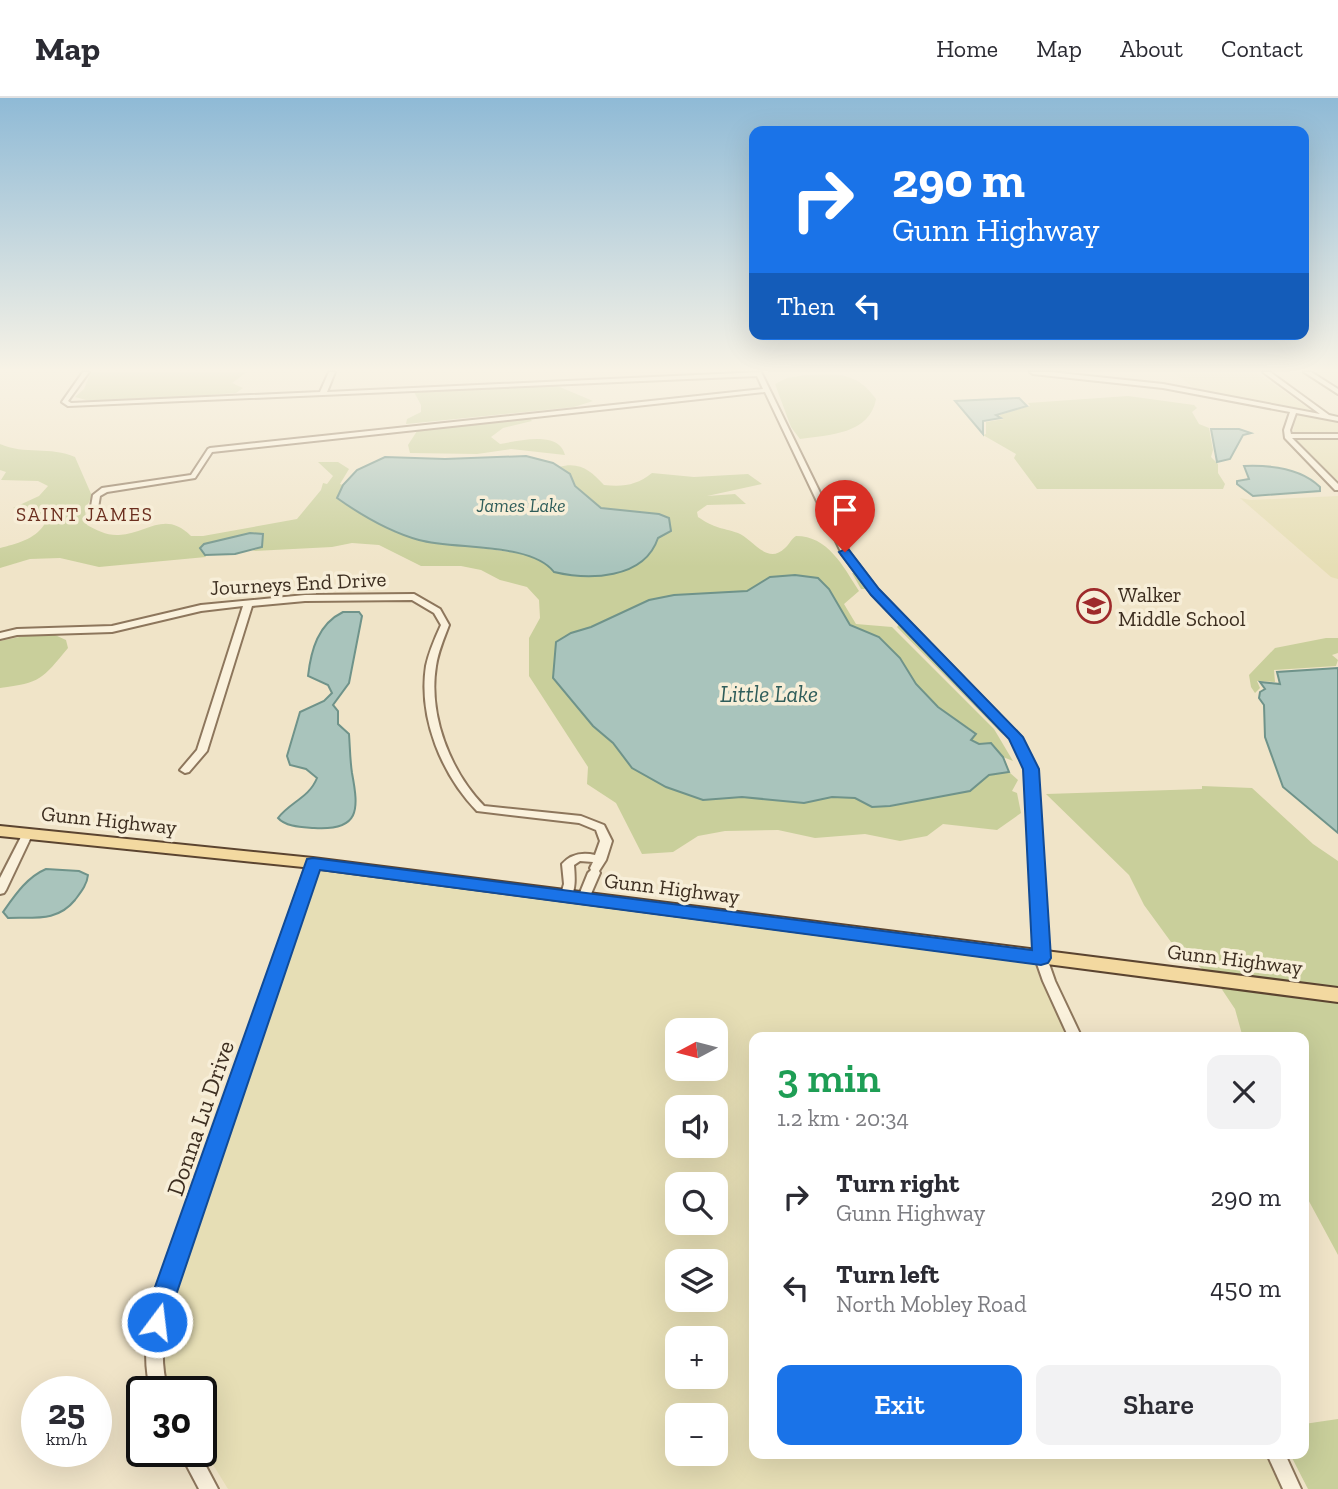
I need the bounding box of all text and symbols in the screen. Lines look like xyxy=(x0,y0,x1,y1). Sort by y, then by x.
text: Map xyxy=(35,29,100,68)
text: Home xyxy=(936,34,998,63)
text: Map xyxy=(1036,34,1082,63)
text: About xyxy=(1120,34,1183,63)
text: Contact xyxy=(1221,34,1303,63)
text: 290 m xyxy=(892,151,1025,210)
icon: right xyxy=(777,154,868,245)
text: Gunn Highway xyxy=(892,211,1100,249)
icon: left xyxy=(849,287,887,325)
text: Then xyxy=(777,290,835,322)
pin xyxy=(815,480,875,552)
icon: arrive xyxy=(826,491,864,529)
water label: James Lake xyxy=(475,494,566,517)
district label: SAINT JAMES xyxy=(16,503,154,526)
street label: Journeys End Drive xyxy=(209,566,387,600)
place label: Walker Middle School xyxy=(1118,582,1246,631)
school or university icon: Walker Middle School xyxy=(1075,587,1113,625)
water label: Little Lake xyxy=(720,680,818,708)
street label: Gunn Highway xyxy=(40,800,178,840)
street label: Gunn Highway xyxy=(603,867,741,909)
street label: Gunn Highway xyxy=(1166,938,1304,980)
north arrow xyxy=(665,1018,728,1082)
map controls xyxy=(665,1018,728,1466)
street label: Donna Lu Drive xyxy=(160,1037,240,1199)
text: 3 min xyxy=(777,1052,881,1103)
button: close xyxy=(1207,1055,1281,1129)
button: sound xyxy=(665,1095,728,1158)
text: 1.2 km · 20:34 xyxy=(777,1104,909,1132)
text: Turn right xyxy=(836,1167,959,1199)
button: search xyxy=(665,1172,728,1235)
icon: right xyxy=(777,1178,815,1216)
text: 290 m xyxy=(1210,1181,1281,1213)
text: Gunn Highway xyxy=(836,1199,985,1227)
button: layers xyxy=(665,1249,728,1312)
text: Turn left xyxy=(836,1258,939,1290)
icon: left xyxy=(777,1269,815,1307)
text: 450 m xyxy=(1210,1272,1281,1304)
position arrow xyxy=(120,1285,194,1359)
text: North Mobley Road xyxy=(836,1290,1027,1318)
button: + xyxy=(665,1326,728,1389)
button: Exit xyxy=(777,1365,1022,1445)
button: Share xyxy=(1036,1365,1281,1445)
speed limit sign: 30 xyxy=(126,1376,217,1467)
text: 25 xyxy=(48,1391,85,1433)
button: − xyxy=(665,1403,728,1466)
text: km/h xyxy=(46,1428,87,1450)

